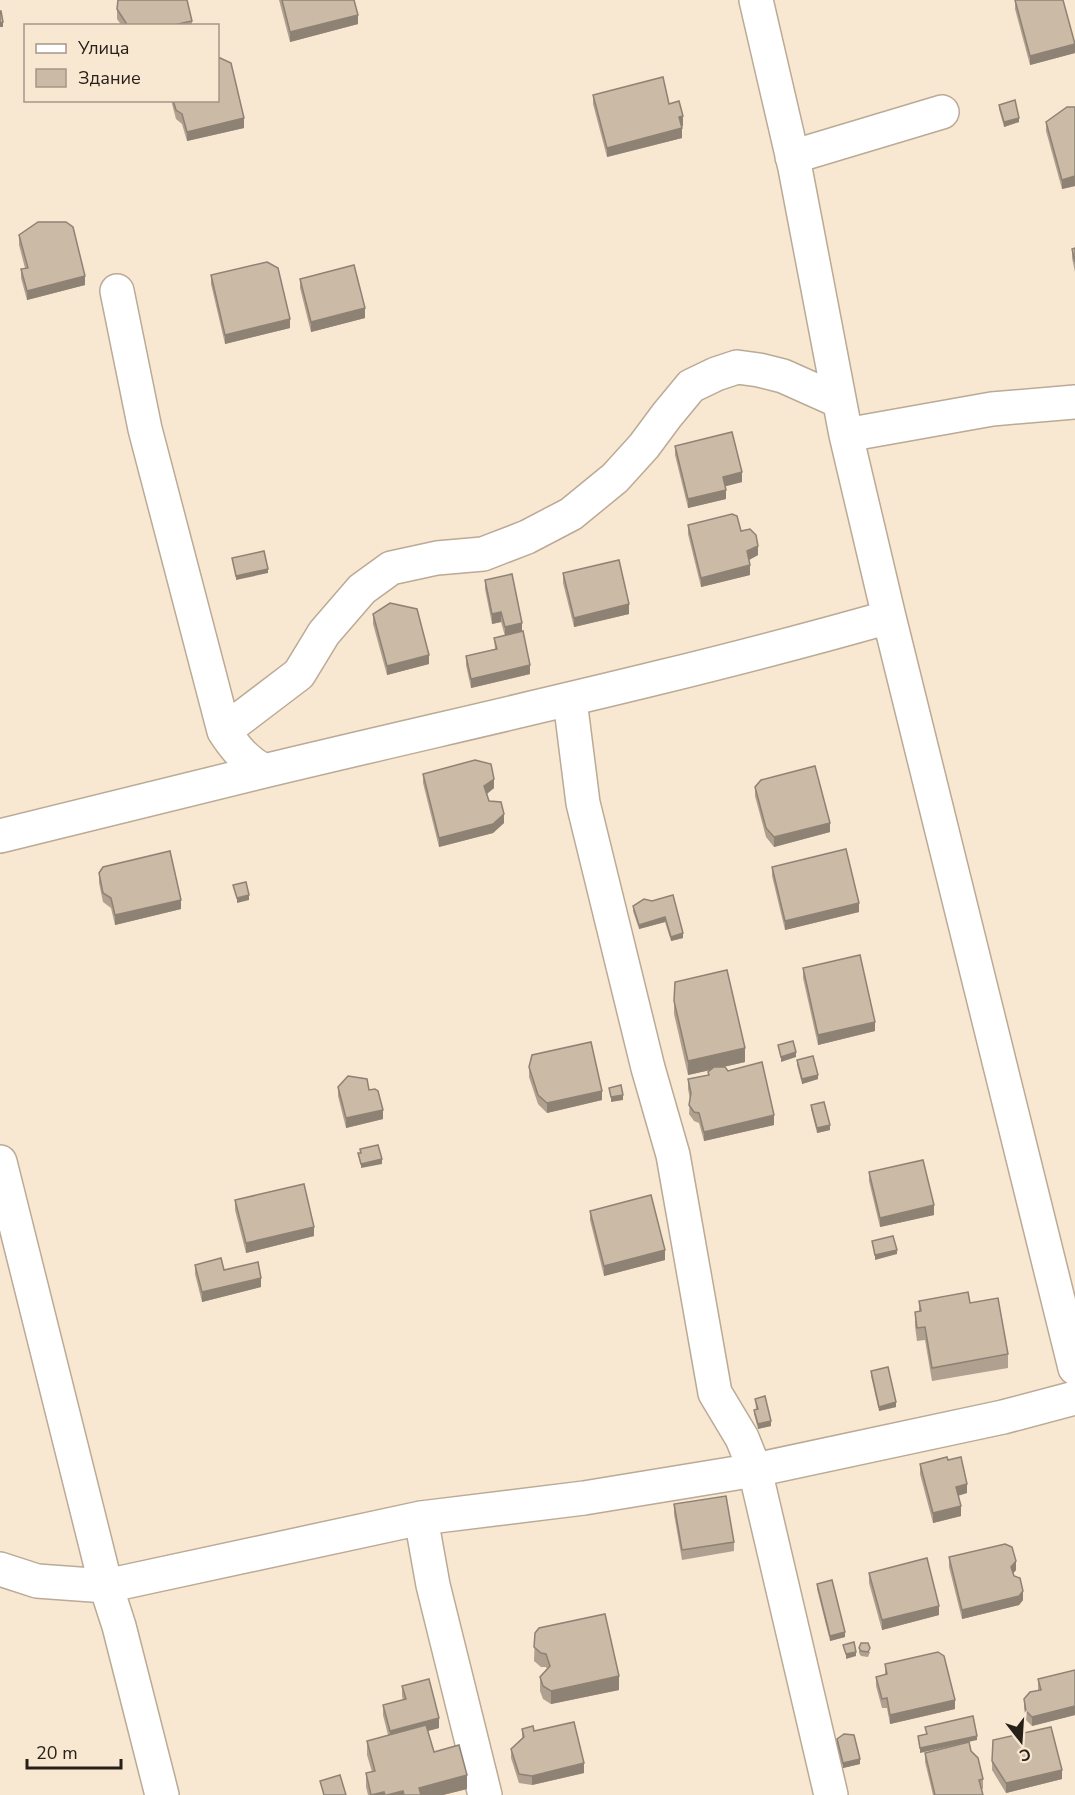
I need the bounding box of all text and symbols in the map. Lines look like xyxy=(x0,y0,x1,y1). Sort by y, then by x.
legend xyxy=(24,24,219,102)
text: Улица xyxy=(77,36,129,60)
text: Здание xyxy=(78,66,141,90)
north arrow xyxy=(991,1711,1051,1771)
scale bar xyxy=(27,1732,122,1770)
text: 20 m xyxy=(36,1741,78,1765)
text: С xyxy=(1017,1742,1034,1767)

